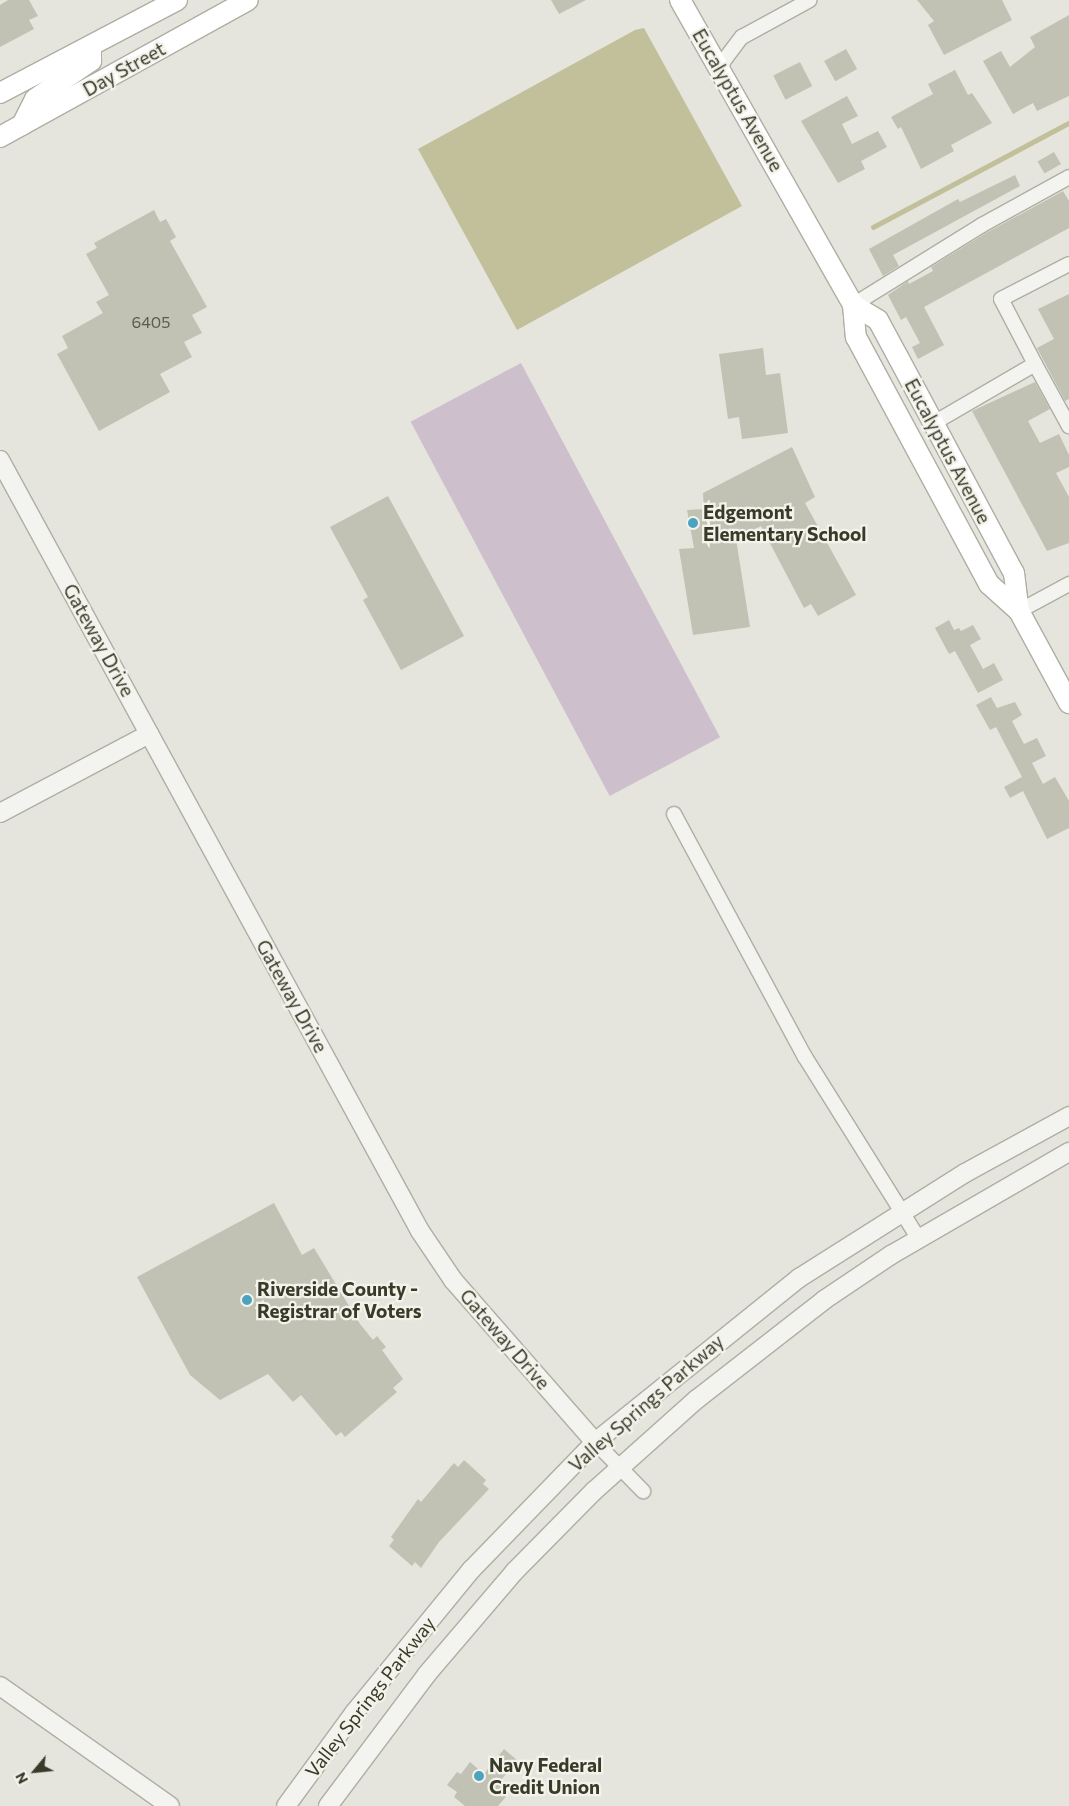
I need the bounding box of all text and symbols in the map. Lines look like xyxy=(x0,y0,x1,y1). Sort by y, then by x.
street label: Eucalyptus Avenue xyxy=(688,25,788,175)
street label: Day Street xyxy=(79,37,169,101)
house number: 6405 xyxy=(132,312,170,332)
street label: Eucalyptus Avenue xyxy=(900,375,996,527)
place label: Edgemont Elementary School xyxy=(703,501,867,545)
marker: Edgemont Elementary School xyxy=(687,517,699,529)
street label: Gateway Drive xyxy=(59,580,139,700)
street label: Gateway Drive xyxy=(252,936,332,1056)
place label: Riverside County - Registrar of Voters xyxy=(257,1278,422,1322)
street label: Gateway Drive xyxy=(455,1284,555,1394)
marker: Riverside County - Registrar of Voters xyxy=(241,1294,253,1306)
street label: Valley Springs Parkway xyxy=(564,1330,728,1476)
street label: Valley Springs Parkway xyxy=(300,1612,440,1782)
north arrow xyxy=(10,1746,60,1796)
place label: Navy Federal Credit Union xyxy=(489,1754,602,1798)
text: N xyxy=(11,1770,31,1787)
marker: Navy Federal Credit Union xyxy=(473,1770,485,1782)

